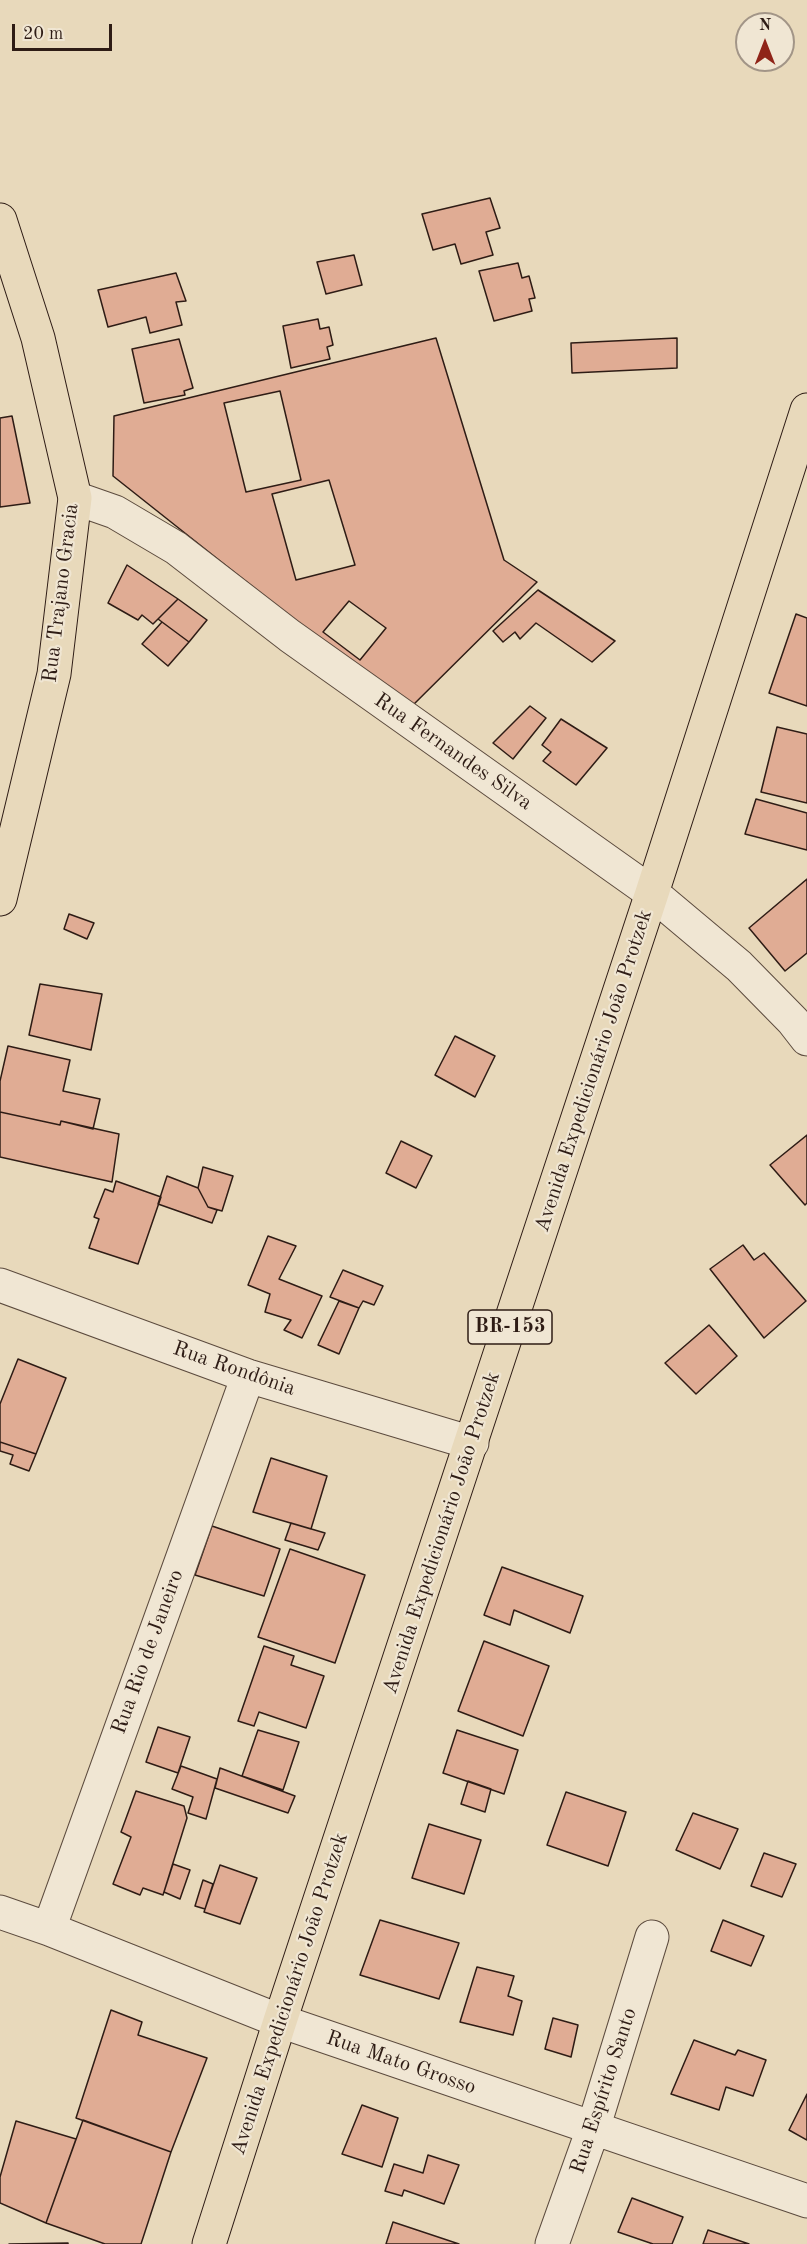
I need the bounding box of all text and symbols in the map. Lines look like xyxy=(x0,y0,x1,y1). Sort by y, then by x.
scale bar xyxy=(15,12,116,50)
north arrow xyxy=(735,12,795,72)
text: N xyxy=(759,18,771,34)
text: 20 m xyxy=(23,25,63,43)
street label: Rua Trajano Gracia xyxy=(37,502,85,684)
street label: Rua Fernandes Silva xyxy=(369,688,537,816)
street label: Avenida Expedicionário João Protzek xyxy=(530,907,658,1235)
road number: BR-153 xyxy=(468,1310,552,1344)
street label: Rua Rondônia xyxy=(169,1336,299,1402)
street label: Avenida Expedicionário João Protzek xyxy=(378,1369,506,1697)
street label: Rua Rio de Janeiro xyxy=(107,1566,189,1738)
street label: Avenida Expedicionário João Protzek xyxy=(226,1830,354,2158)
street label: Rua Espírito Santo xyxy=(565,2005,643,2177)
street label: Rua Mato Grosso xyxy=(323,2026,479,2100)

